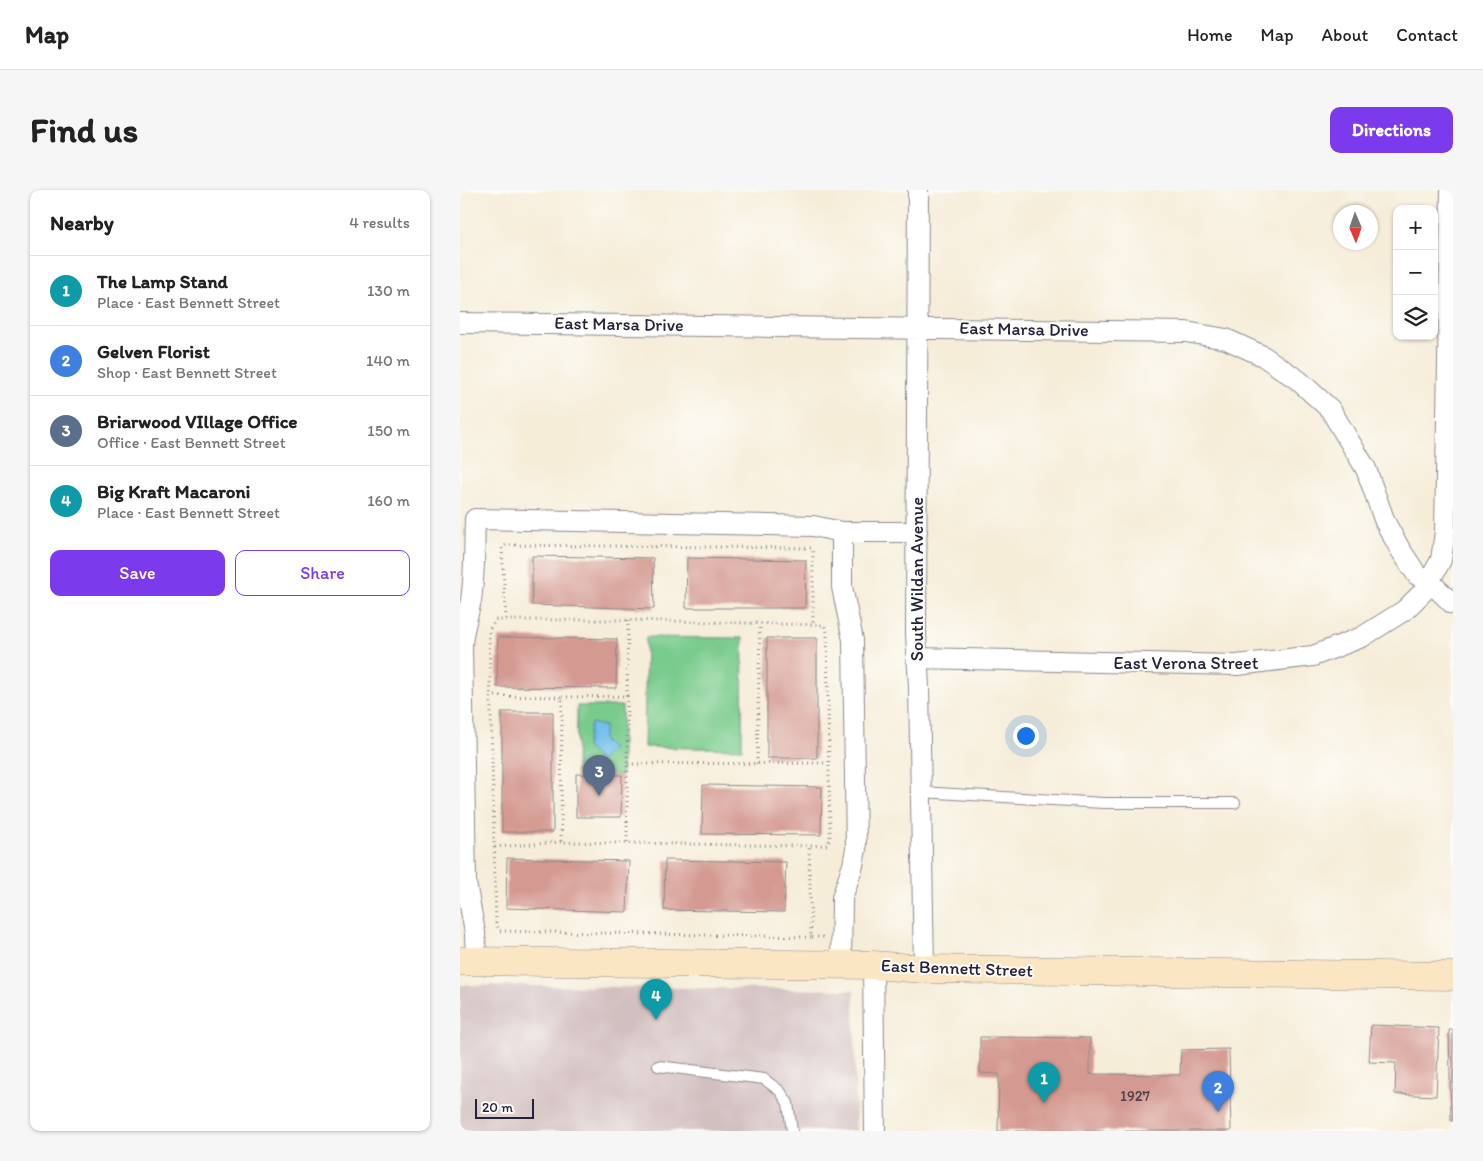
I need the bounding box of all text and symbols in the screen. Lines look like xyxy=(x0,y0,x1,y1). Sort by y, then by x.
text: Map xyxy=(25,20,69,49)
text: Home xyxy=(1187,24,1233,46)
text: Map xyxy=(1261,24,1294,46)
text: About xyxy=(1322,24,1368,46)
text: Contact xyxy=(1396,24,1458,46)
button: Directions xyxy=(1330,107,1453,153)
text: Find us xyxy=(30,109,138,151)
north arrow xyxy=(1333,205,1378,250)
map controls xyxy=(1393,205,1438,340)
button: + xyxy=(1393,205,1438,250)
text: Nearby xyxy=(50,210,114,235)
text: 4 results xyxy=(349,213,410,232)
button: − xyxy=(1393,250,1438,295)
text: The Lamp Stand xyxy=(97,270,228,293)
text: 1 xyxy=(62,281,70,300)
text: 130 m xyxy=(367,281,410,300)
text: Place · East Bennett Street xyxy=(97,293,280,312)
button: layers xyxy=(1393,295,1438,340)
street label: East Marsa Drive xyxy=(554,312,684,336)
street label: East Marsa Drive xyxy=(959,317,1089,341)
text: Gelven Florist xyxy=(97,340,210,363)
text: 2 xyxy=(62,351,70,370)
text: 140 m xyxy=(366,351,410,370)
text: Shop · East Bennett Street xyxy=(97,363,277,382)
text: Briarwood VIllage Office xyxy=(97,410,298,433)
text: 3 xyxy=(62,421,70,440)
text: 150 m xyxy=(367,421,410,440)
text: Office · East Bennett Street xyxy=(97,433,286,452)
text: Big Kraft Macaroni xyxy=(97,480,250,503)
text: 4 xyxy=(61,491,71,510)
text: 160 m xyxy=(367,491,410,510)
street label: South Wildan Avenue xyxy=(906,497,928,661)
text: Place · East Bennett Street xyxy=(97,503,280,522)
button: Save xyxy=(50,550,225,596)
button: Share xyxy=(235,550,410,596)
street label: East Verona Street xyxy=(1113,652,1259,674)
your location xyxy=(1013,723,1039,749)
pin: 3 xyxy=(583,755,615,796)
street label: East Bennett Street xyxy=(881,954,1034,982)
pin: 4 xyxy=(640,979,672,1020)
pin: 1 xyxy=(1028,1062,1060,1103)
pin: 2 xyxy=(1202,1071,1234,1112)
house number: 1927 xyxy=(1120,1087,1151,1105)
scale bar xyxy=(475,1096,534,1119)
text: 20 m xyxy=(482,1099,513,1116)

